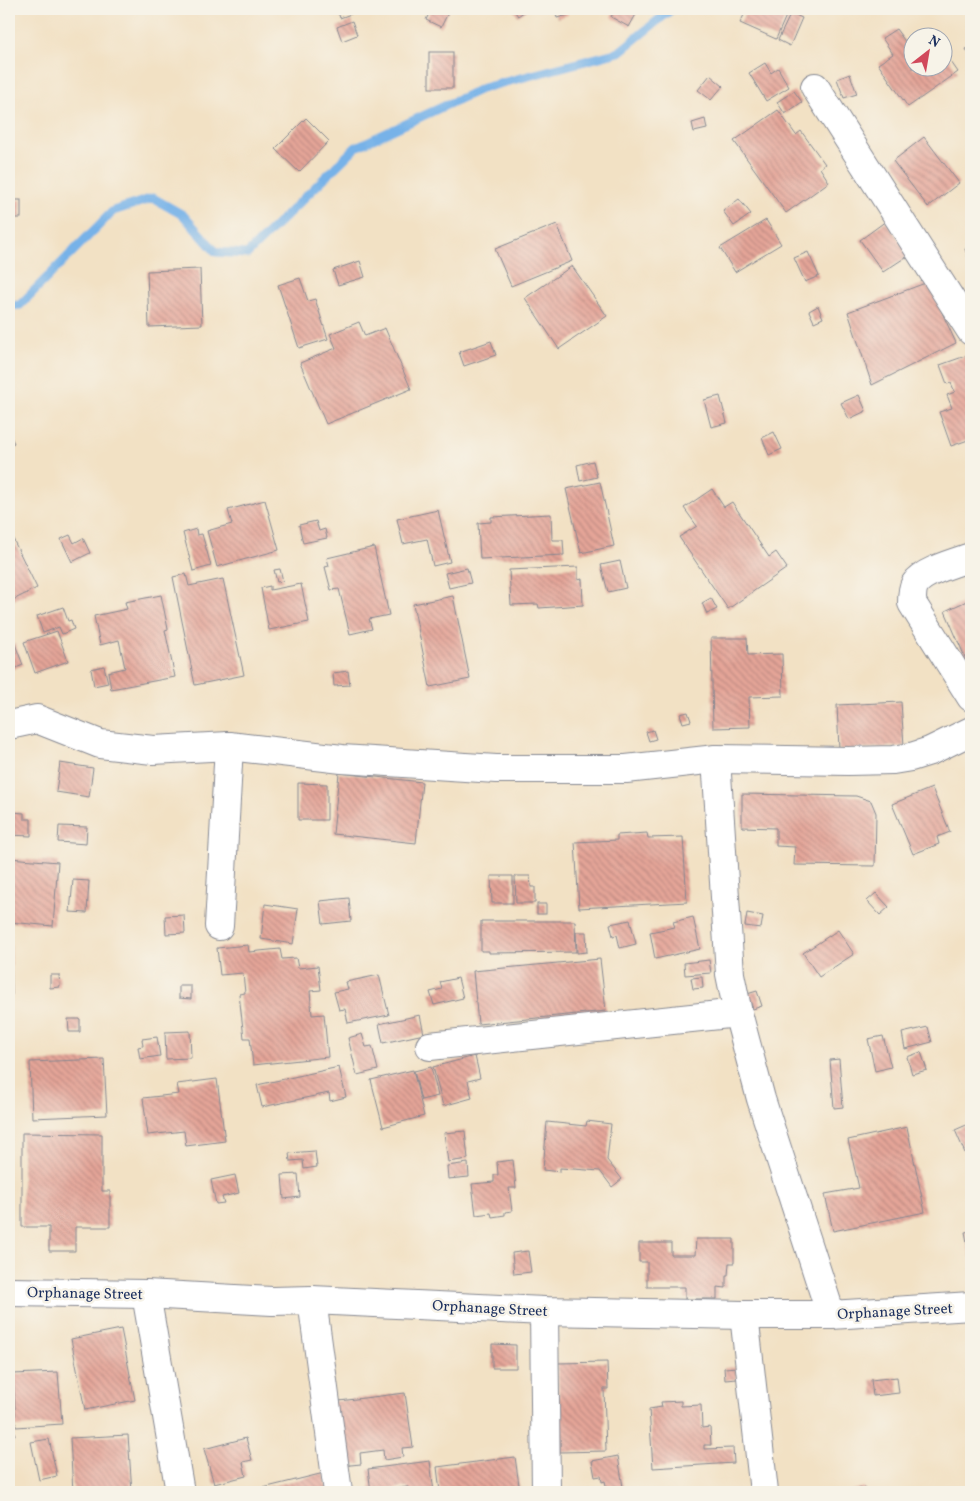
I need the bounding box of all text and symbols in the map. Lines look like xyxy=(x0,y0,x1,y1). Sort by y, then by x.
north arrow xyxy=(902,28,952,78)
text: N xyxy=(925,31,943,53)
street label: Orphanage Street xyxy=(27,1283,143,1306)
street label: Orphanage Street xyxy=(432,1296,548,1323)
street label: Orphanage Street xyxy=(837,1299,953,1326)

